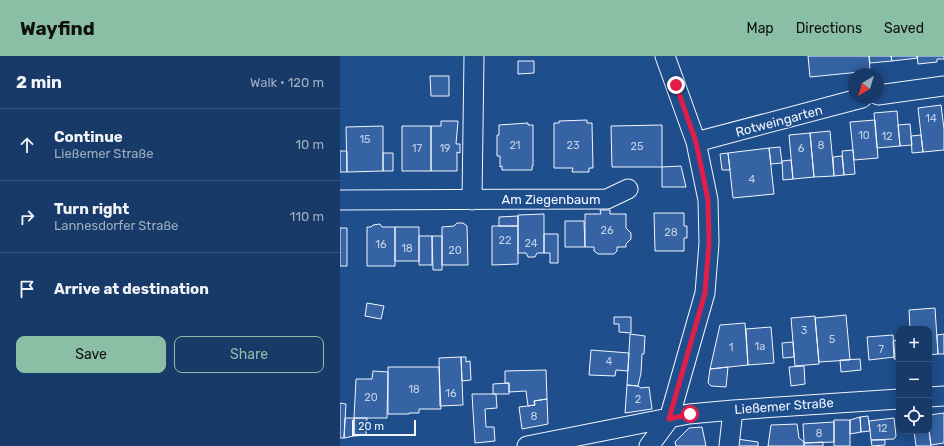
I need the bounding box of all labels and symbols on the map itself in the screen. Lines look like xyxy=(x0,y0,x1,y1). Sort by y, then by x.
north arrow xyxy=(848,68,884,104)
route end xyxy=(667,76,685,94)
street label: Rotweingarten xyxy=(734,102,824,141)
house number: 14 xyxy=(925,112,937,125)
house number: 10 xyxy=(858,129,870,142)
house number: 12 xyxy=(881,130,893,143)
house number: 15 xyxy=(359,133,371,146)
house number: 21 xyxy=(509,139,521,152)
house number: 23 xyxy=(566,139,580,152)
house number: 8 xyxy=(818,139,825,152)
house number: 25 xyxy=(631,140,644,153)
house number: 17 xyxy=(412,142,423,155)
house number: 19 xyxy=(439,142,451,155)
house number: 6 xyxy=(798,142,805,155)
house number: 4 xyxy=(749,173,756,186)
street label: Am Ziegenbaum xyxy=(502,192,600,208)
house number: 26 xyxy=(600,224,614,237)
house number: 28 xyxy=(664,226,678,239)
house number: 22 xyxy=(499,234,511,247)
house number: 24 xyxy=(524,237,538,250)
house number: 16 xyxy=(375,238,387,251)
house number: 18 xyxy=(401,242,413,255)
house number: 20 xyxy=(448,244,462,257)
house number: 3 xyxy=(801,324,808,337)
house number: 5 xyxy=(829,333,836,346)
house number: 1a xyxy=(755,340,765,353)
house number: 1 xyxy=(729,341,733,354)
house number: 7 xyxy=(878,343,884,356)
house number: 4 xyxy=(606,355,613,368)
house number: 18 xyxy=(408,383,420,396)
house number: 16 xyxy=(445,387,457,400)
house number: 20 xyxy=(364,391,378,404)
house number: 2 xyxy=(635,393,641,406)
street label: Ließemer Straße xyxy=(734,395,834,417)
route start xyxy=(681,405,699,423)
house number: 8 xyxy=(531,410,538,423)
scale bar xyxy=(352,418,416,437)
house number: 12 xyxy=(876,422,888,435)
house number: 8 xyxy=(816,427,823,440)

